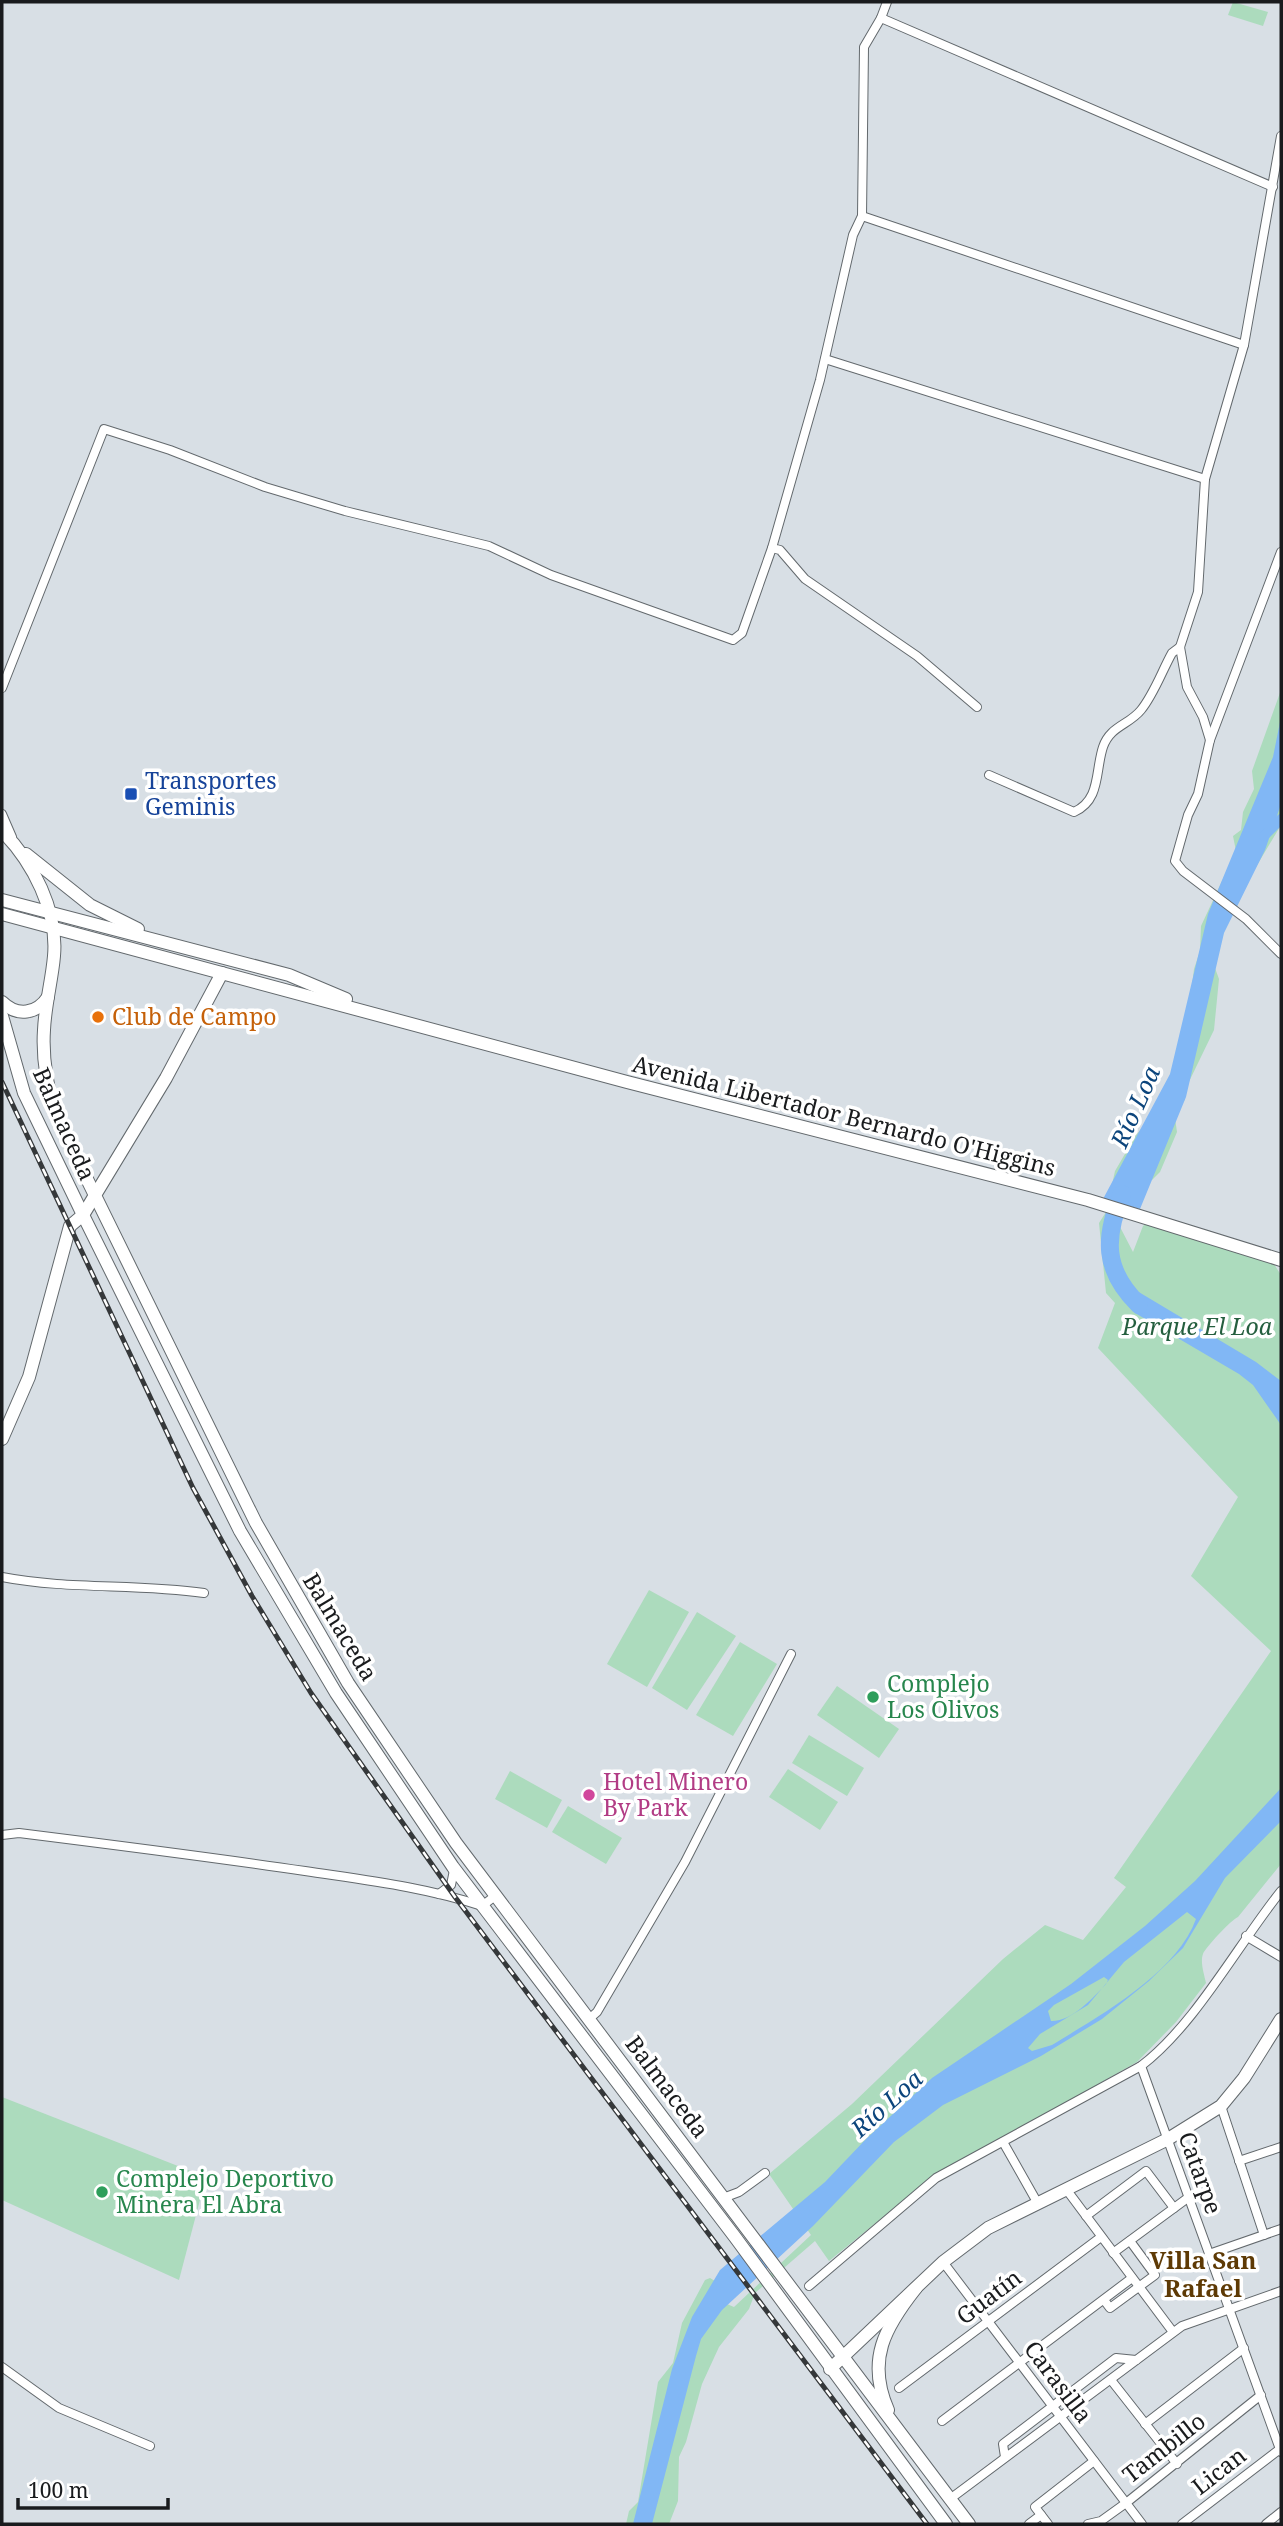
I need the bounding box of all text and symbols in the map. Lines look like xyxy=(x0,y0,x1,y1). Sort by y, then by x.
place label: Transportes Geminis xyxy=(145,764,277,822)
marker: Transportes Geminis xyxy=(123,786,139,802)
place label: Club de Campo xyxy=(112,1000,277,1032)
marker: Club de Campo xyxy=(90,1009,106,1025)
street label: Avenida Libertador Bernardo O'Higgins xyxy=(629,1047,1059,1183)
water label: Río Loa xyxy=(1102,1060,1167,1153)
street label: Balmaceda xyxy=(26,1062,104,1185)
park label: Parque El Loa xyxy=(1121,1310,1273,1342)
street label: Balmaceda xyxy=(296,1567,386,1686)
place label: Complejo Los Olivos xyxy=(887,1667,999,1725)
marker: Complejo Los Olivos xyxy=(865,1689,881,1705)
place label: Hotel Minero By Park xyxy=(603,1765,748,1823)
marker: Hotel Minero By Park xyxy=(581,1787,597,1803)
street label: Balmaceda xyxy=(619,2029,717,2144)
water label: Río Loa xyxy=(842,2062,929,2145)
street label: Catarpe xyxy=(1171,2127,1231,2218)
place label: Complejo Deportivo Minera El Abra xyxy=(116,2162,334,2220)
marker: Complejo Deportivo Minera El Abra xyxy=(94,2184,110,2200)
district label: Villa San Rafael xyxy=(1149,2243,1257,2304)
street label: Guatín xyxy=(949,2261,1028,2331)
street label: Carasilla xyxy=(1017,2334,1100,2429)
street label: Tambillo xyxy=(1115,2405,1211,2490)
street label: Lican xyxy=(1185,2439,1252,2502)
scale bar xyxy=(18,2466,168,2510)
text: 100 m xyxy=(28,2476,89,2504)

